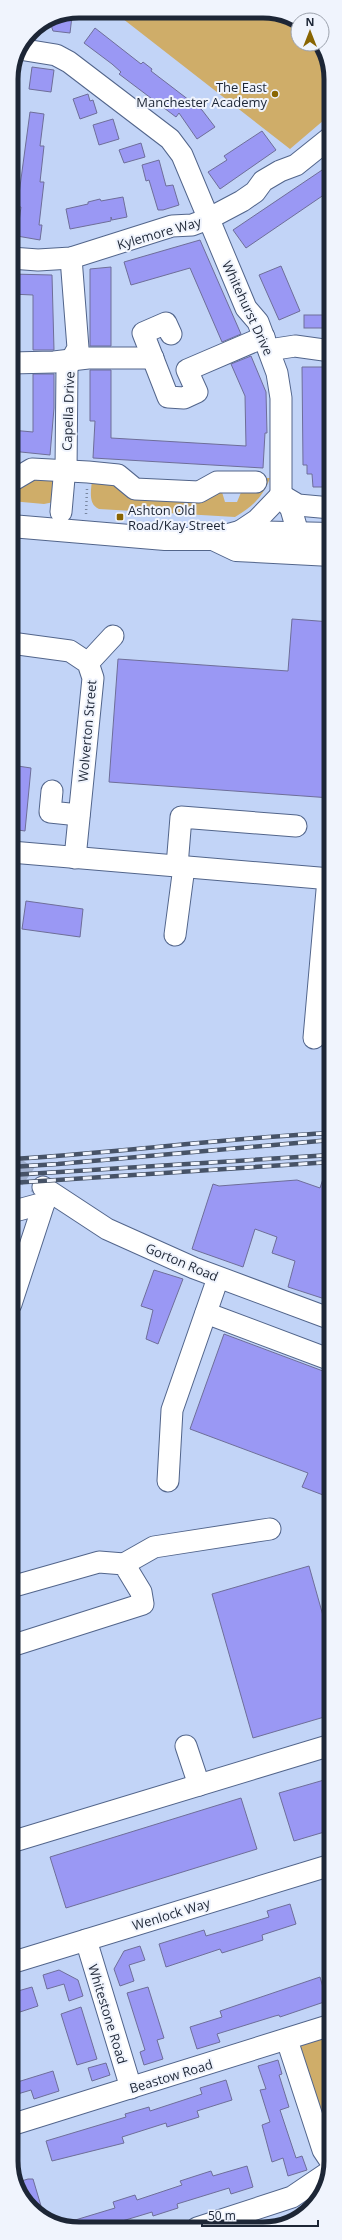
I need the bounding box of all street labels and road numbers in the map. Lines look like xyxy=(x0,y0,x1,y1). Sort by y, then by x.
street label: Kylemore Way xyxy=(115,212,204,254)
street label: Whitehurst Drive xyxy=(218,258,278,358)
street label: Capella Drive xyxy=(58,371,78,451)
street label: Wolverton Street xyxy=(74,679,100,783)
street label: Gorton Road xyxy=(143,1239,221,1285)
street label: Wenlock Way xyxy=(130,1893,213,1934)
street label: Whitestone Road xyxy=(84,1962,132,2066)
street label: Beastow Road xyxy=(127,2055,215,2097)

